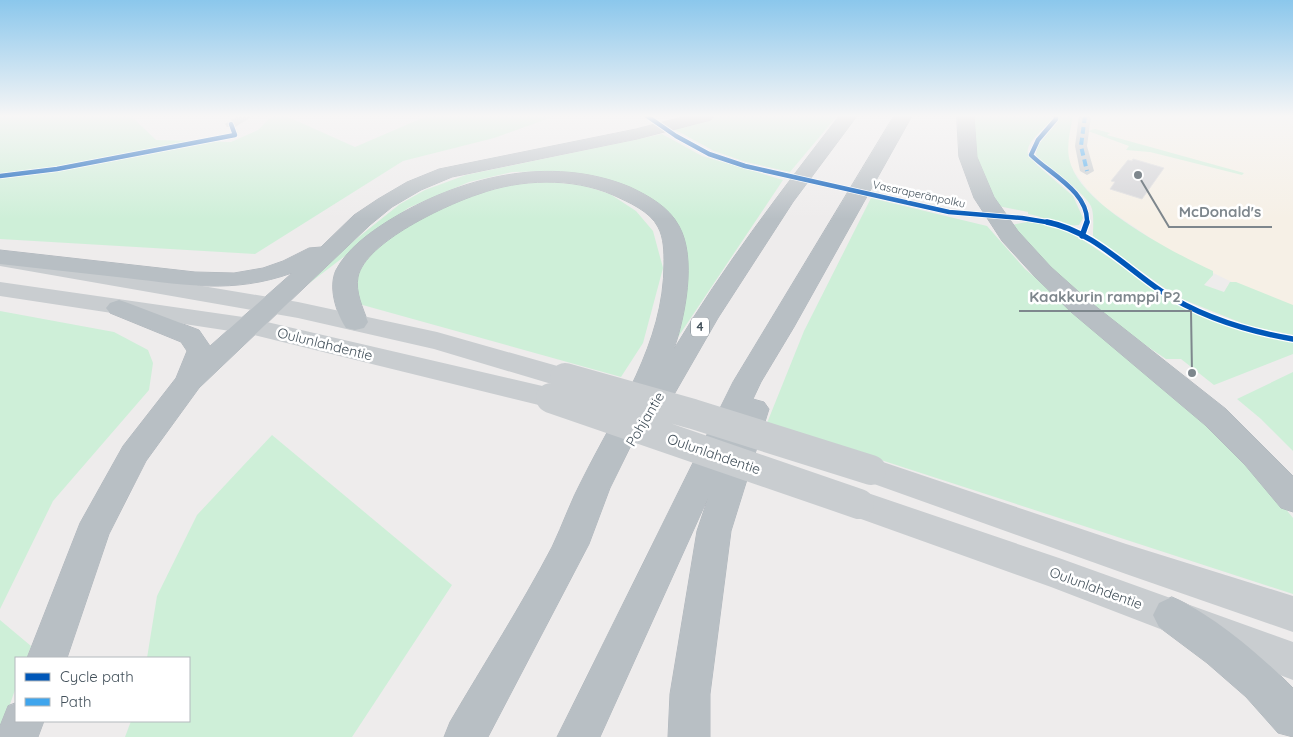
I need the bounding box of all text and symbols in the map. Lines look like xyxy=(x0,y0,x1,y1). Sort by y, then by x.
street label: Vasaraperänpolku xyxy=(871,177,967,211)
callout: McDonald's xyxy=(1169,197,1272,227)
text: McDonald's xyxy=(1179,202,1261,221)
callout: Kaakkurin ramppi P2 xyxy=(1019,281,1191,311)
text: Kaakkurin ramppi P2 xyxy=(1029,287,1181,306)
road number: 4 xyxy=(691,318,709,337)
street label: Oulunlahdentie xyxy=(275,323,375,365)
street label: Pohjantie xyxy=(622,388,668,450)
street label: Oulunlahdentie xyxy=(665,430,763,478)
street label: Oulunlahdentie xyxy=(1047,563,1145,613)
legend xyxy=(15,657,190,722)
text: Cycle path xyxy=(60,667,134,686)
text: Path xyxy=(60,692,92,711)

